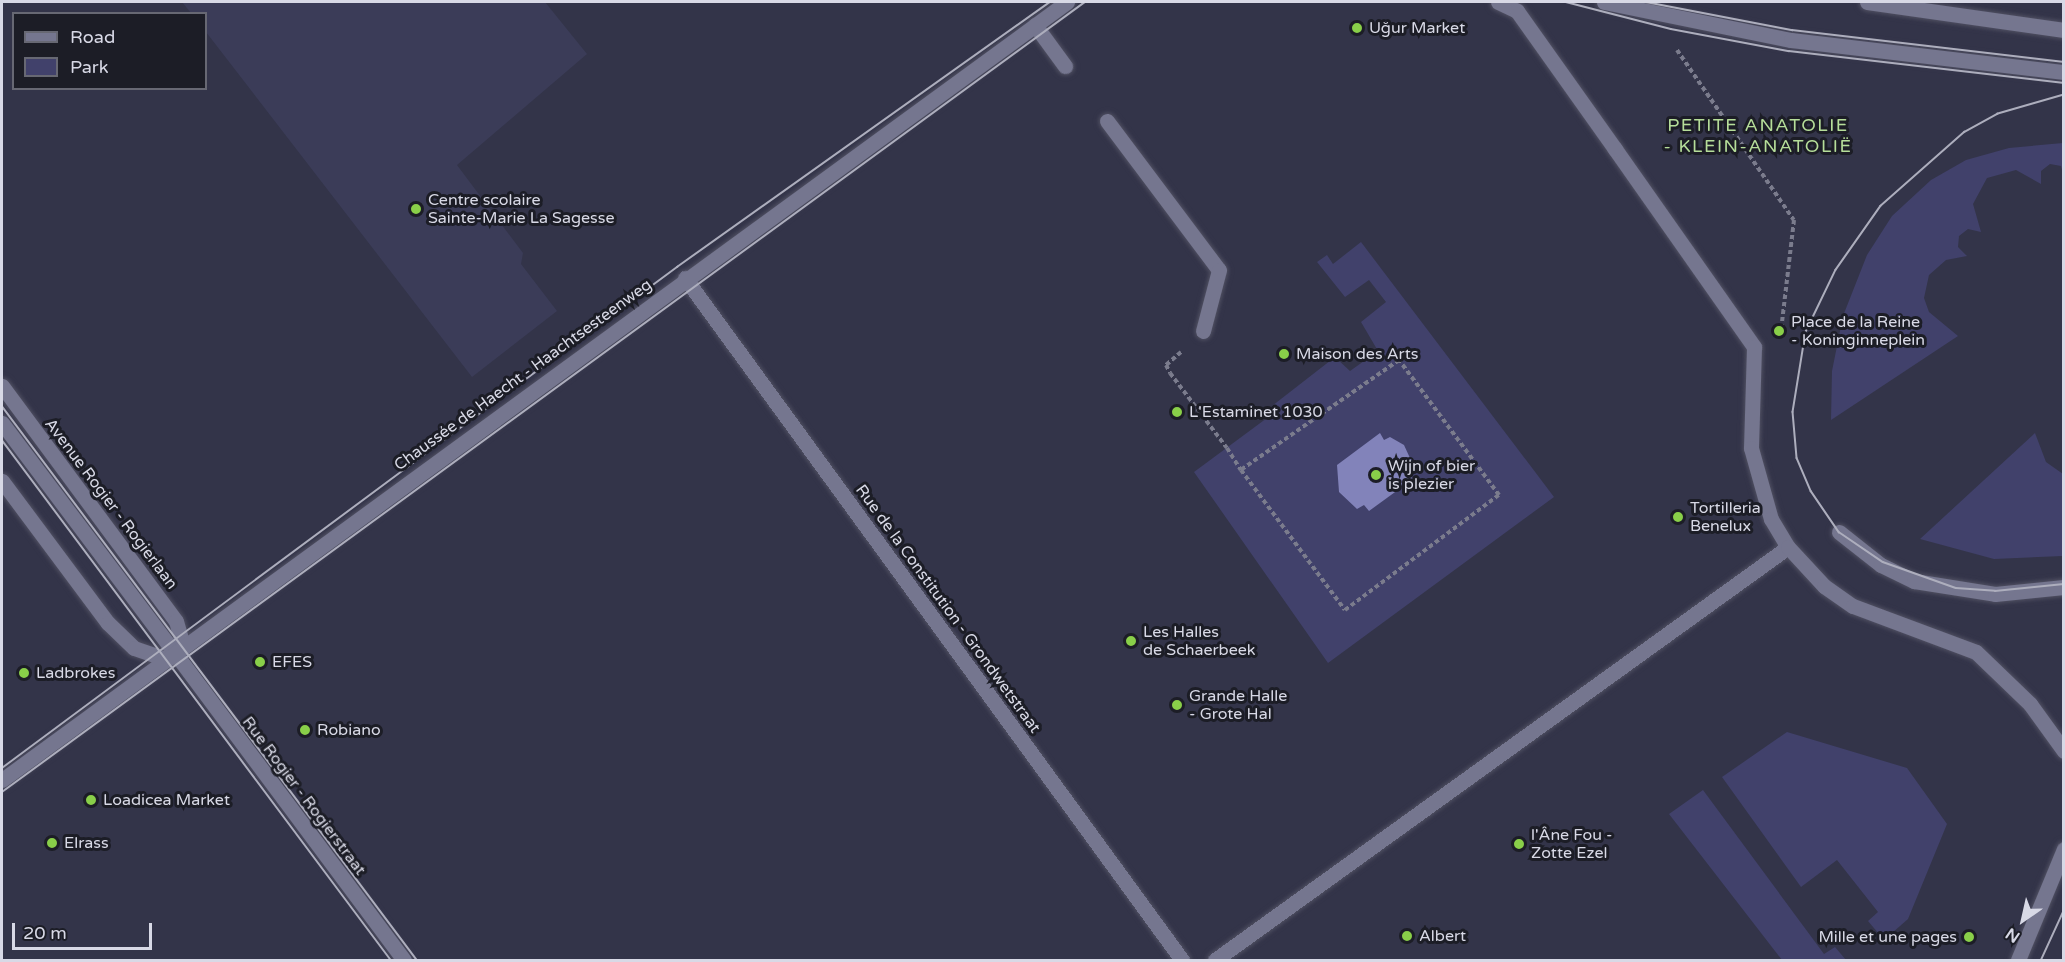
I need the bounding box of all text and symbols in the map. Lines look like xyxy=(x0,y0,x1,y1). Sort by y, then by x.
legend xyxy=(12,12,207,90)
place label: Uğur Market xyxy=(1369,18,1465,38)
marker: Uğur Market xyxy=(1350,21,1364,35)
text: Road xyxy=(70,26,115,48)
text: Park xyxy=(70,56,108,78)
district label: PETITE ANATOLIE - KLEIN-ANATOLIË xyxy=(1664,115,1852,158)
place label: Centre scolaire Sainte-Marie La Sagesse xyxy=(428,190,615,228)
marker: Centre scolaire Sainte-Marie La Sagesse xyxy=(409,202,423,216)
street label: Chaussée de Haecht - Haachtsesteenweg xyxy=(390,275,656,475)
place label: Place de la Reine - Koninginneplein xyxy=(1791,312,1925,350)
marker: Place de la Reine - Koninginneplein xyxy=(1772,324,1786,338)
place label: Maison des Arts xyxy=(1296,344,1418,364)
marker: Maison des Arts xyxy=(1277,347,1291,361)
place label: L'Estaminet 1030 xyxy=(1189,402,1323,422)
marker: L'Estaminet 1030 xyxy=(1170,405,1184,419)
street label: Avenue Rogier - Rogierlaan xyxy=(41,415,181,593)
place label: Wijn of bier is plezier xyxy=(1388,456,1475,494)
marker: Wijn of bier is plezier xyxy=(1369,468,1383,482)
street label: Rue de la Constitution - Grondwetstraat xyxy=(851,481,1045,737)
place label: Tortilleria Benelux xyxy=(1690,498,1761,536)
marker: Tortilleria Benelux xyxy=(1671,510,1685,524)
place label: Les Halles de Schaerbeek xyxy=(1143,622,1256,660)
marker: Les Halles de Schaerbeek xyxy=(1124,634,1138,648)
place label: EFES xyxy=(272,652,312,672)
marker: EFES xyxy=(253,655,267,669)
place label: Ladbrokes xyxy=(36,663,115,683)
marker: Ladbrokes xyxy=(17,666,31,680)
place label: Grande Halle - Grote Hal xyxy=(1189,686,1287,724)
marker: Grande Halle - Grote Hal xyxy=(1170,698,1184,712)
street label: Rue Rogier - Rogierstraat xyxy=(238,713,370,879)
place label: Robiano xyxy=(317,720,381,740)
marker: Robiano xyxy=(298,723,312,737)
place label: Loadicea Market xyxy=(103,790,230,810)
marker: Loadicea Market xyxy=(84,793,98,807)
place label: l'Âne Fou - Zotte Ezel xyxy=(1531,825,1613,863)
place label: Elrass xyxy=(64,833,109,853)
marker: Elrass xyxy=(45,836,59,850)
marker: l'Âne Fou - Zotte Ezel xyxy=(1512,837,1526,851)
north arrow xyxy=(1993,890,2053,950)
scale bar xyxy=(15,911,154,949)
text: 20 m xyxy=(23,922,67,944)
text: N xyxy=(2002,923,2024,947)
place label: Albert xyxy=(1419,926,1466,946)
place label: Mille et une pages xyxy=(1819,927,1957,947)
marker: Albert xyxy=(1400,929,1414,943)
marker: Mille et une pages xyxy=(1962,930,1976,944)

